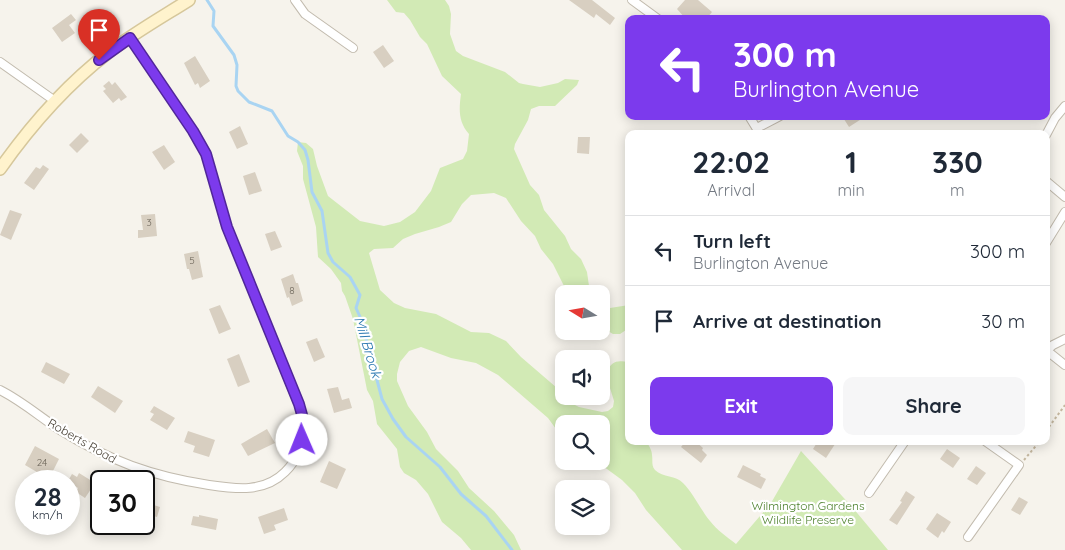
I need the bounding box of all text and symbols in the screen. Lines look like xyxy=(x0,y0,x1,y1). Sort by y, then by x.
pin xyxy=(78,9,120,60)
icon: arrive xyxy=(85,16,113,44)
text: 300 m xyxy=(733,32,837,76)
icon: left xyxy=(650,35,715,100)
text: Burlington Avenue xyxy=(733,75,919,103)
text: 22:02 xyxy=(692,143,770,181)
text: 1 xyxy=(845,143,857,181)
text: 330 xyxy=(932,143,983,181)
text: Arrival xyxy=(707,180,755,200)
text: min xyxy=(837,180,865,200)
text: m xyxy=(950,180,965,200)
house number: 3 xyxy=(146,216,152,229)
text: Turn left xyxy=(693,229,771,253)
icon: left xyxy=(650,237,678,265)
text: 300 m xyxy=(970,239,1025,263)
text: Burlington Avenue xyxy=(693,253,828,273)
house number: 5 xyxy=(189,254,195,267)
house number: 8 xyxy=(289,284,295,297)
north arrow xyxy=(555,285,610,340)
map controls xyxy=(555,285,610,535)
icon: arrive xyxy=(650,307,678,335)
text: Arrive at destination xyxy=(693,309,882,333)
text: 30 m xyxy=(981,309,1025,333)
water label: Mill Brook xyxy=(350,314,386,381)
button: sound xyxy=(555,350,610,405)
button: Exit xyxy=(650,377,833,435)
button: Share xyxy=(843,377,1025,435)
position arrow xyxy=(275,413,327,465)
street label: Roberts Road xyxy=(45,415,119,466)
button: search xyxy=(555,415,610,470)
house number: 24 xyxy=(37,456,47,469)
speed limit sign: 30 xyxy=(90,470,155,535)
button: layers xyxy=(555,480,610,535)
text: 28 xyxy=(34,481,61,512)
park label: Wilmington Gardens Wildlife Preserve xyxy=(751,498,865,527)
text: km/h xyxy=(32,507,63,522)

